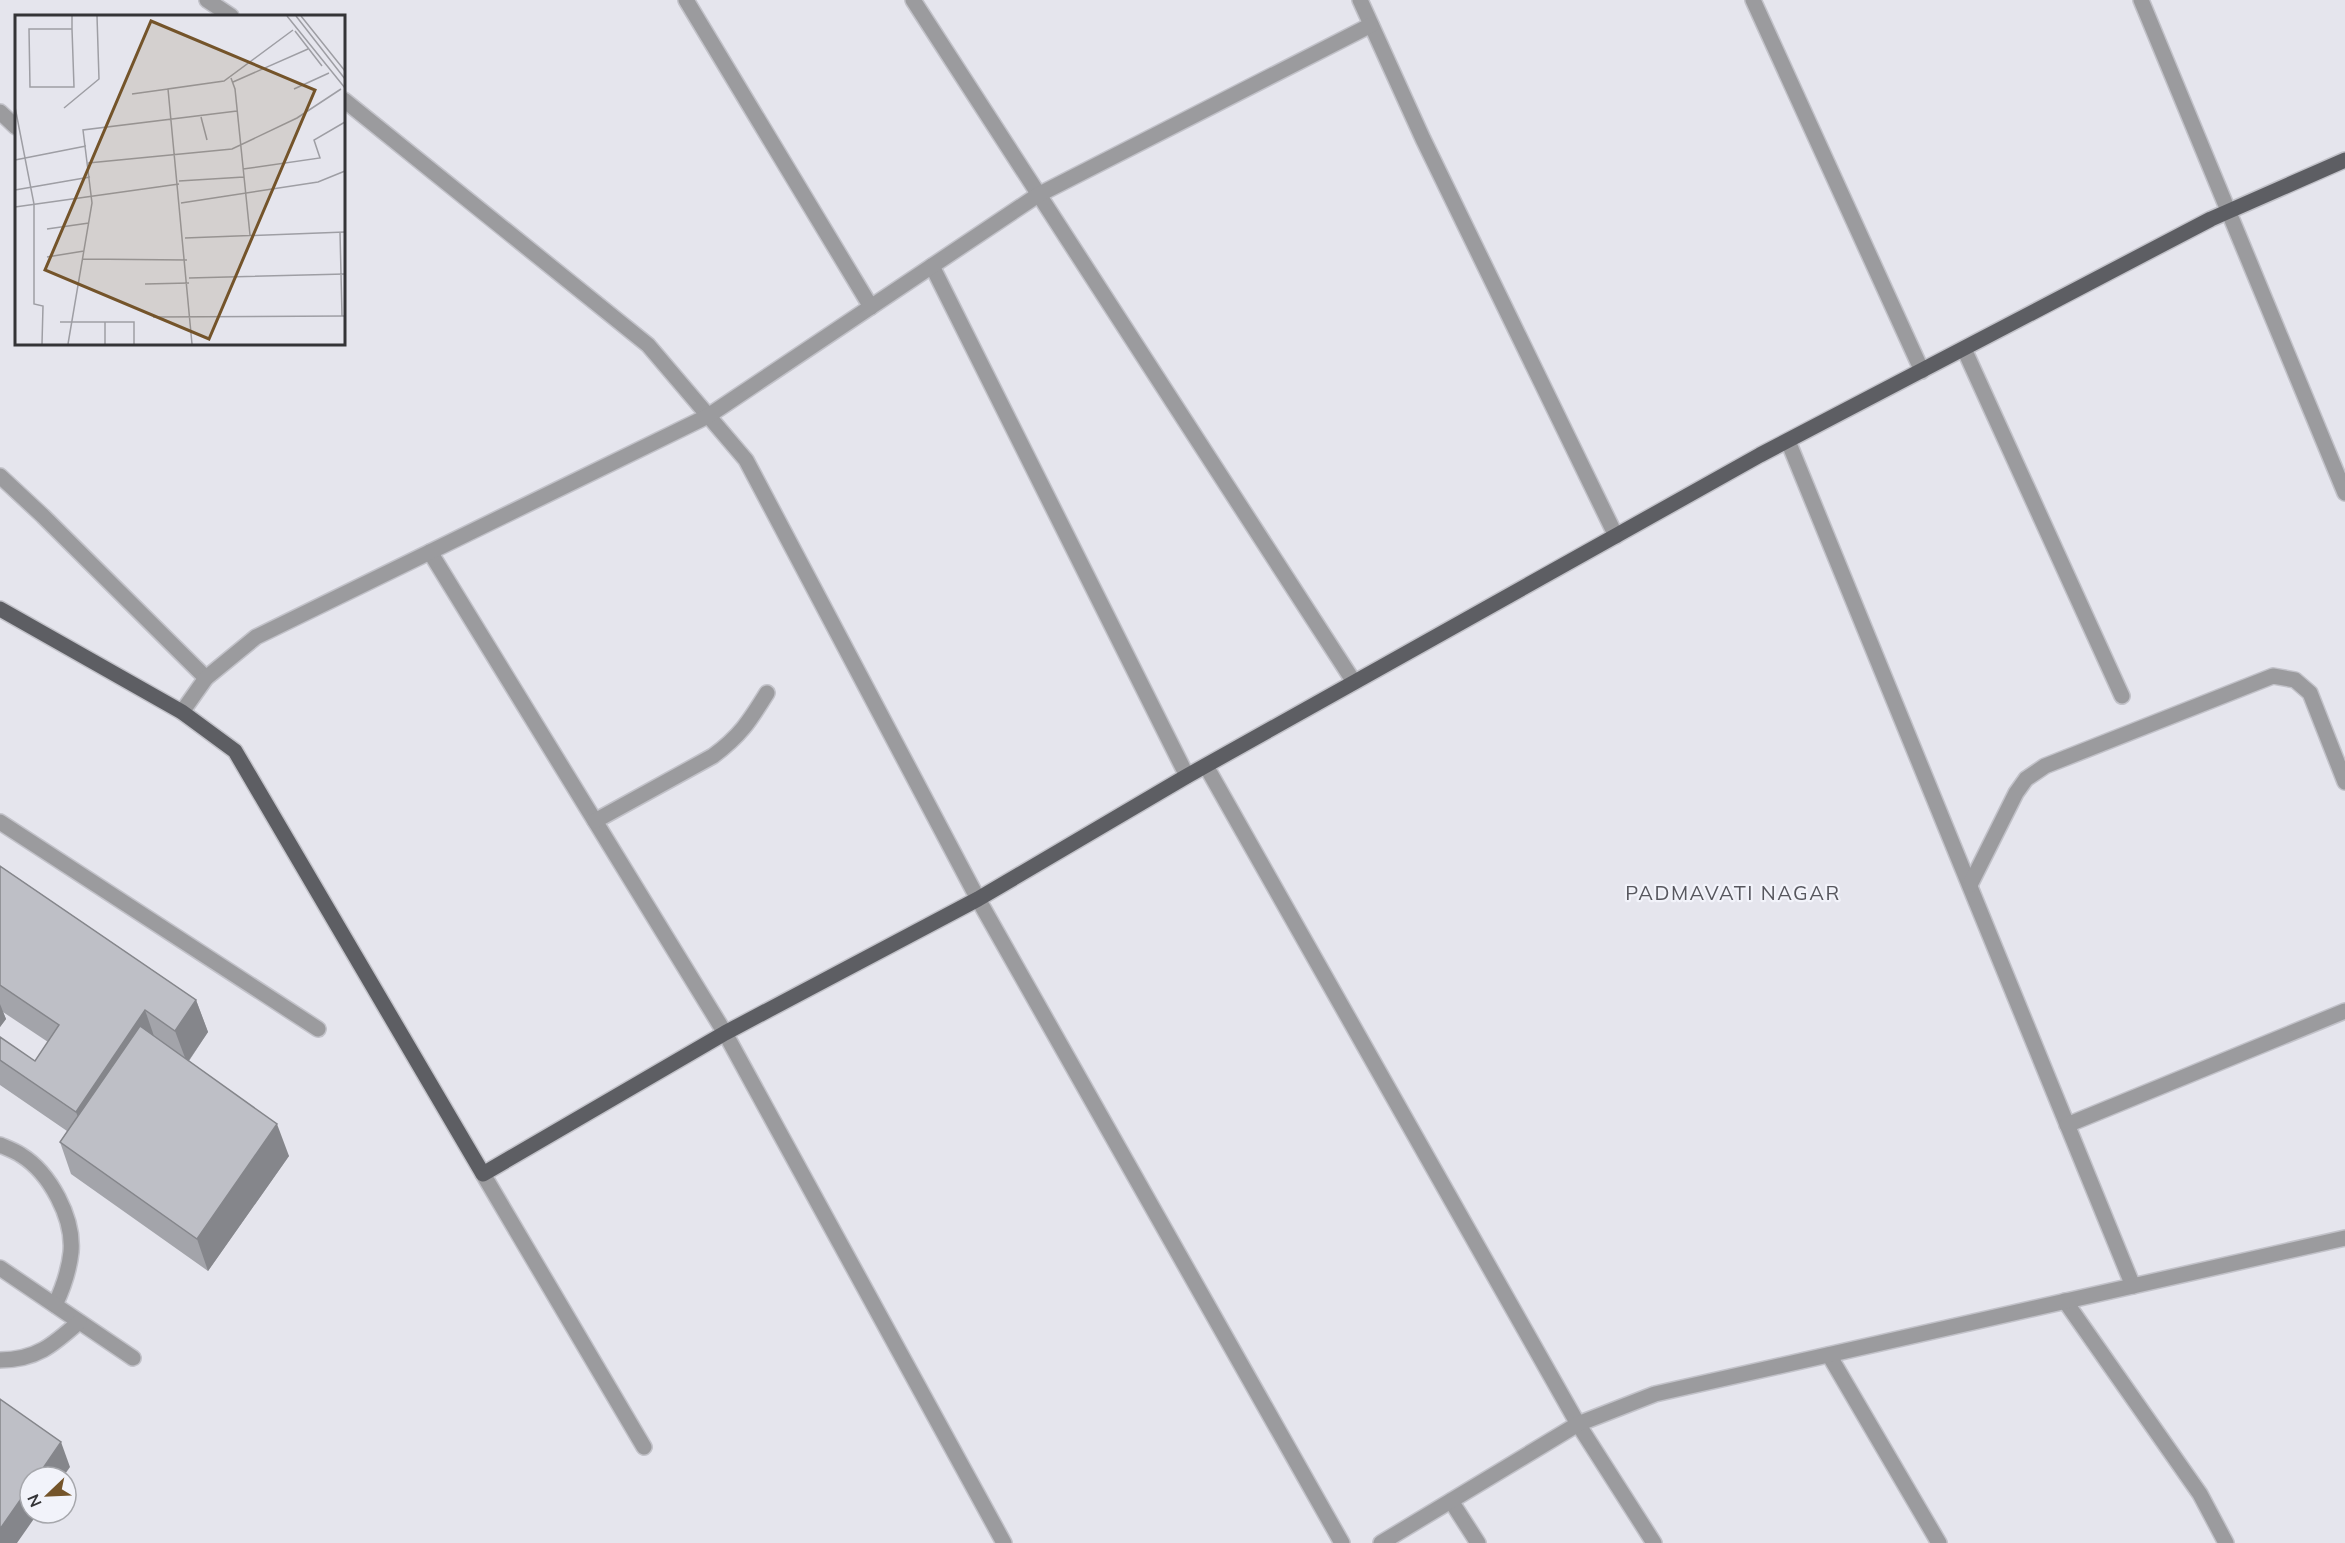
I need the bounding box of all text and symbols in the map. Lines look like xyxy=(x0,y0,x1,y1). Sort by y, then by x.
inset map xyxy=(15,15,345,345)
district label: PADMAVATI NAGAR xyxy=(1625,880,1841,905)
north arrow xyxy=(18,1465,78,1525)
text: N xyxy=(23,1491,46,1510)

